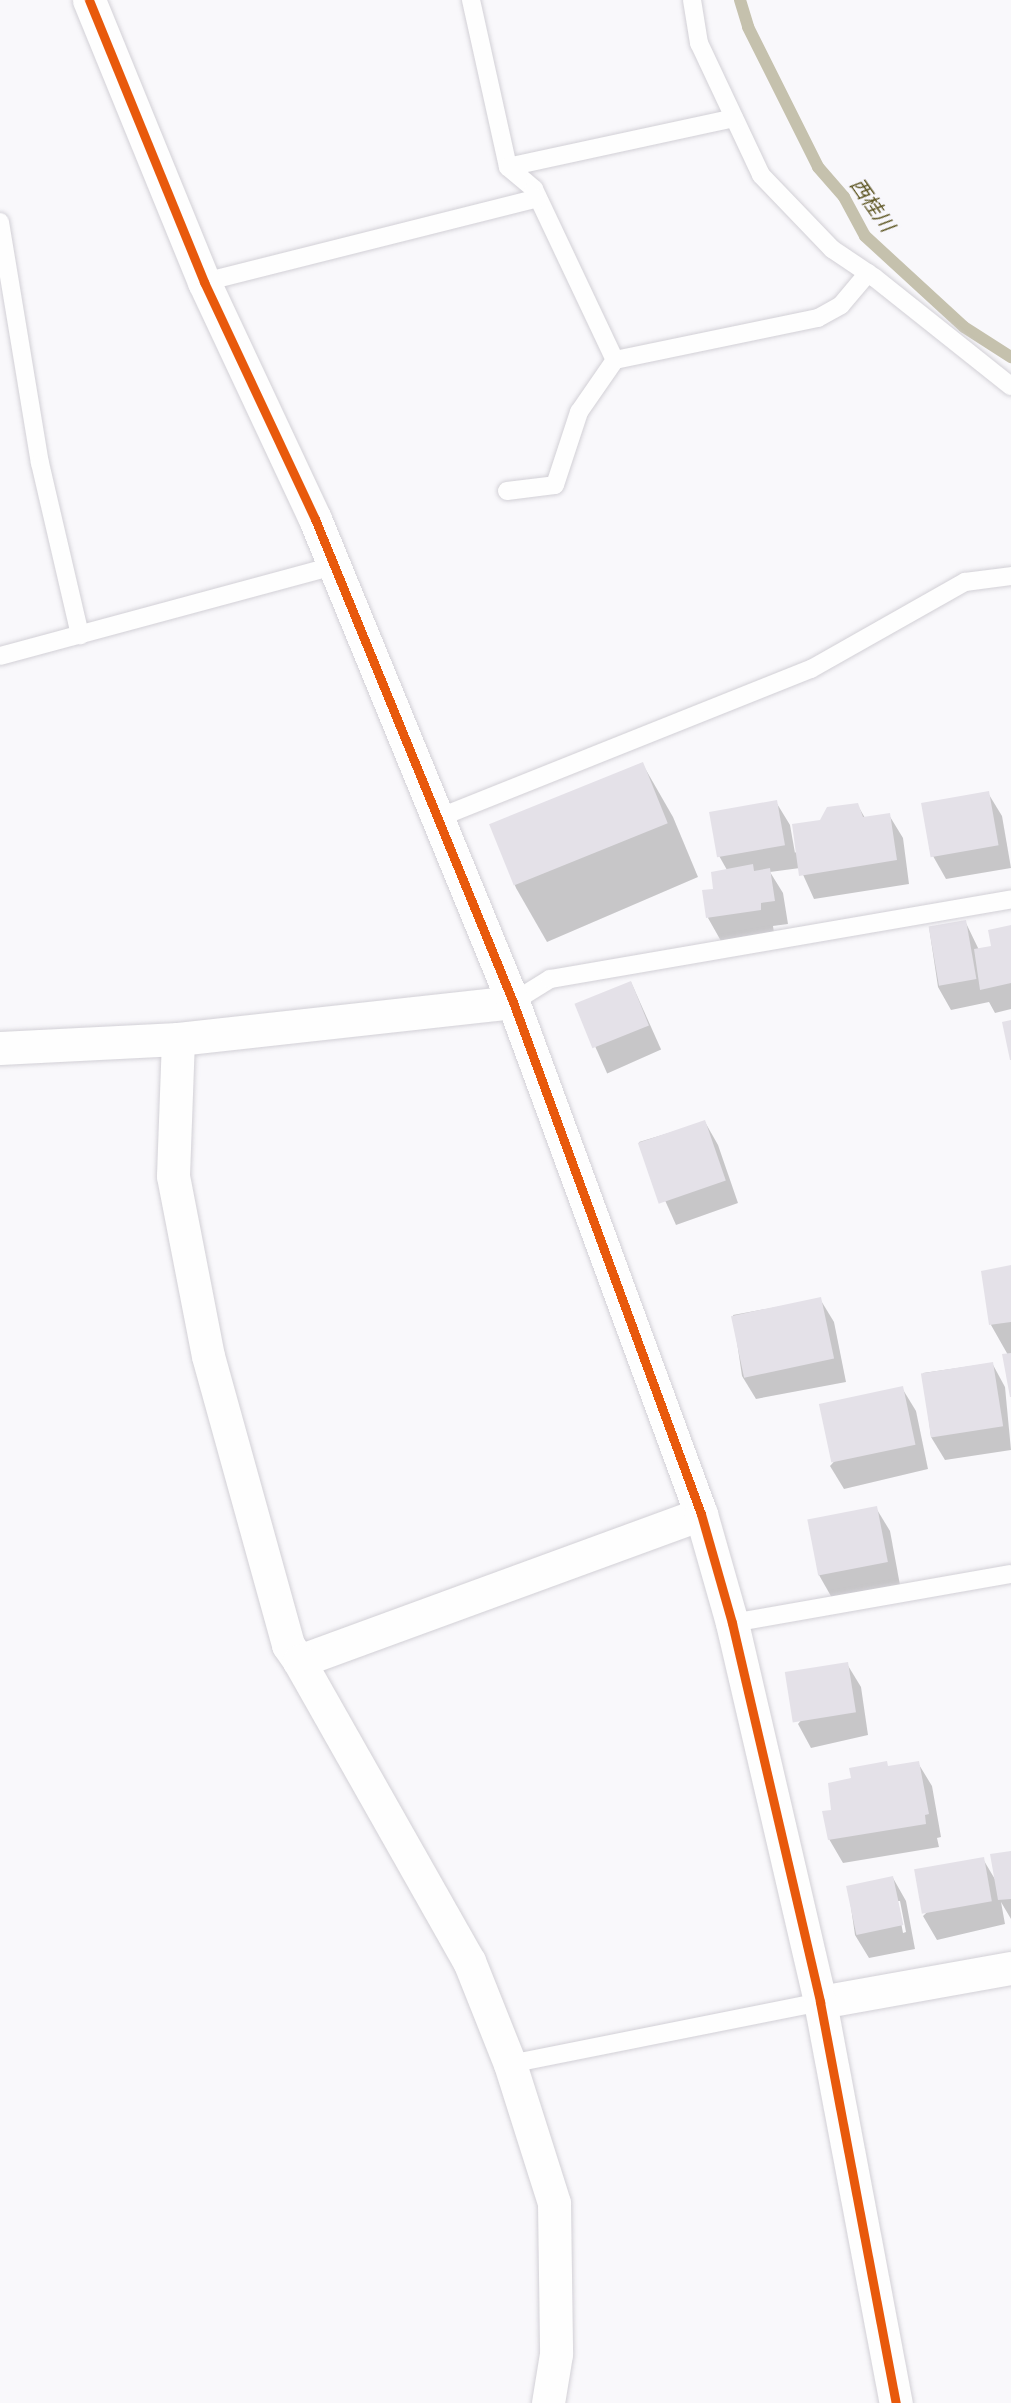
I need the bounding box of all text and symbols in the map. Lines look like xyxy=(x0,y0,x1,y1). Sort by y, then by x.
water label: 西桂川 xyxy=(845,174,899,236)

